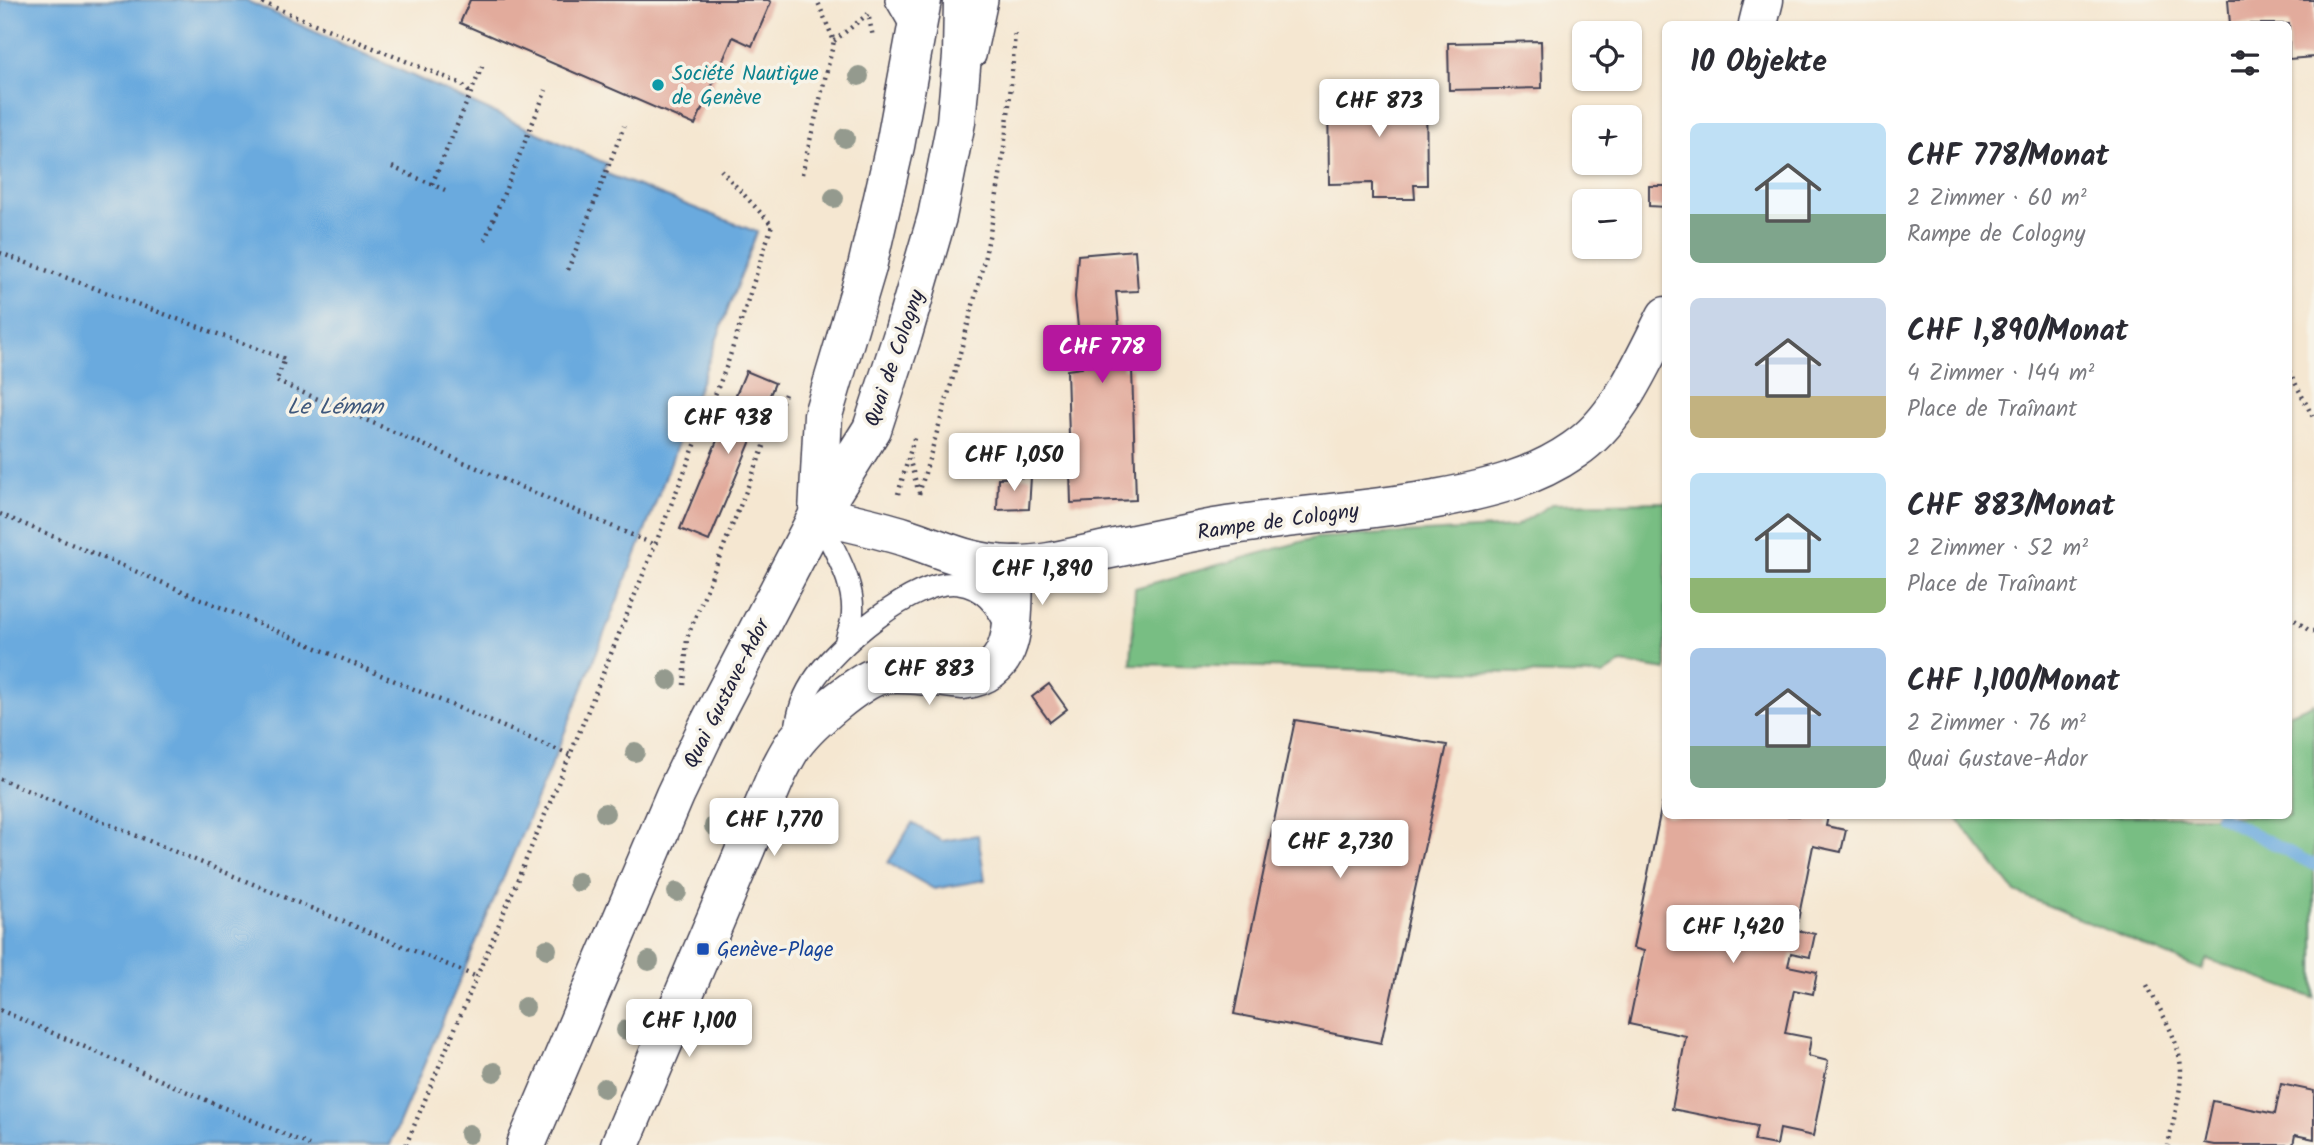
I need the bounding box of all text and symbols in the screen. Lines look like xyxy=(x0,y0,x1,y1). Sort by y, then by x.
map controls xyxy=(1572,21,1642,259)
button: locate xyxy=(1572,21,1642,91)
text: 10 Objekte xyxy=(1690,39,1827,87)
icon: filters xyxy=(2226,44,2264,82)
place label: Société Nautique de Genève xyxy=(672,58,819,115)
marker: Société Nautique de Genève xyxy=(650,77,666,93)
pin: CHF 873 xyxy=(1314,80,1444,139)
text: CHF 873 xyxy=(1335,84,1423,120)
button: + xyxy=(1572,105,1642,175)
text: CHF 778/Monat xyxy=(1907,133,2109,181)
icon: home xyxy=(1746,151,1830,235)
text: 2 Zimmer · 60 m² xyxy=(1907,181,2087,217)
button: − xyxy=(1572,189,1642,259)
text: Rampe de Cologny xyxy=(1907,217,2085,253)
street label: Quai de Cologny xyxy=(857,285,934,431)
text: CHF 1,890/Monat xyxy=(1907,308,2128,356)
pin: CHF 778 xyxy=(1037,326,1167,385)
icon: home xyxy=(1746,326,1830,410)
text: CHF 778 xyxy=(1059,330,1145,366)
text: 4 Zimmer · 144 m² xyxy=(1907,356,2094,392)
water label: Le Léman xyxy=(287,390,385,426)
text: Place de Traînant xyxy=(1907,392,2077,428)
pin: CHF 938 xyxy=(663,396,793,456)
text: CHF 938 xyxy=(684,401,772,437)
pin: CHF 1,050 xyxy=(934,434,1094,493)
text: CHF 1,050 xyxy=(965,438,1063,474)
text: CHF 883/Monat xyxy=(1907,483,2115,531)
street label: Rampe de Cologny xyxy=(1195,495,1361,550)
icon: home xyxy=(1746,501,1830,585)
text: 2 Zimmer · 52 m² xyxy=(1907,531,2088,567)
pin: CHF 1,890 xyxy=(962,548,1122,607)
text: CHF 1,890 xyxy=(992,552,1092,588)
text: Place de Traînant xyxy=(1907,567,2077,603)
street label: Quai Gustave-Ador xyxy=(675,612,780,774)
pin: CHF 883 xyxy=(864,648,994,707)
text: CHF 883 xyxy=(884,652,974,688)
text: CHF 1,100/Monat xyxy=(1907,658,2120,706)
icon: home xyxy=(1746,676,1830,760)
text: 2 Zimmer · 76 m² xyxy=(1907,706,2086,742)
text: Quai Gustave-Ador xyxy=(1907,742,2087,778)
pin: CHF 1,770 xyxy=(694,798,854,858)
text: CHF 1,770 xyxy=(726,803,822,839)
pin: CHF 2,730 xyxy=(1260,820,1420,880)
text: CHF 2,730 xyxy=(1287,825,1393,861)
pin: CHF 1,420 xyxy=(1653,906,1813,965)
text: CHF 1,420 xyxy=(1682,910,1784,946)
place label: Genève-Plage xyxy=(717,934,834,967)
marker: Genève-Plage xyxy=(695,941,711,957)
pin: CHF 1,100 xyxy=(609,1000,769,1059)
text: CHF 1,100 xyxy=(642,1004,736,1040)

